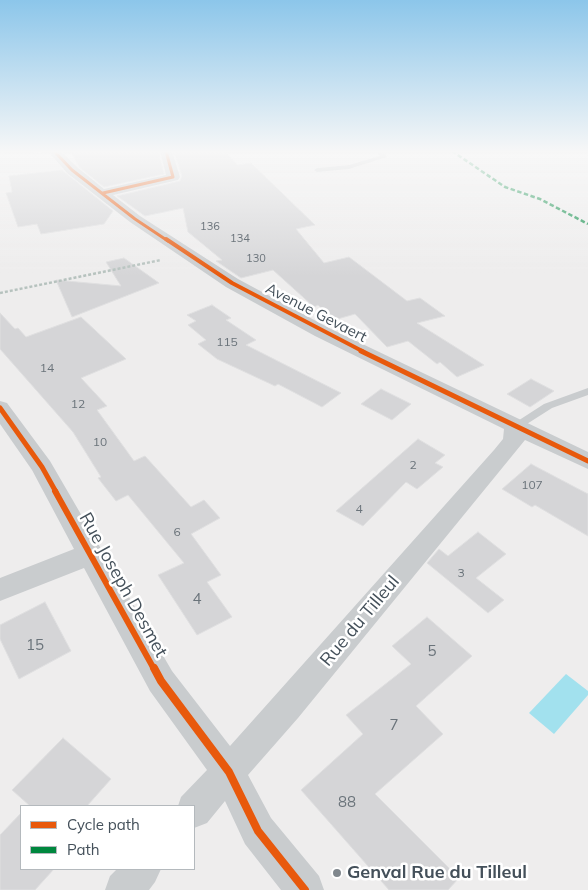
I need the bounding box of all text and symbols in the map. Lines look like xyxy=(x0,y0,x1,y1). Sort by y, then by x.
house number: 136 xyxy=(200,220,220,234)
house number: 134 xyxy=(230,232,250,246)
house number: 130 xyxy=(246,252,266,266)
street label: Avenue Gevaert xyxy=(262,280,370,346)
house number: 115 xyxy=(216,335,238,349)
house number: 14 xyxy=(40,361,54,375)
house number: 12 xyxy=(71,397,85,411)
house number: 10 xyxy=(93,435,107,449)
house number: 2 xyxy=(409,458,417,472)
house number: 107 xyxy=(521,478,543,492)
house number: 4 xyxy=(355,502,363,516)
street label: Rue Joseph Desmet xyxy=(74,509,172,661)
house number: 6 xyxy=(173,525,181,539)
house number: 3 xyxy=(457,566,465,580)
street label: Rue du Tilleul xyxy=(316,571,404,671)
house number: 4 xyxy=(193,590,201,608)
house number: 15 xyxy=(26,636,44,654)
house number: 5 xyxy=(428,642,436,660)
house number: 7 xyxy=(390,716,398,734)
house number: 88 xyxy=(338,793,356,811)
legend xyxy=(20,805,195,870)
text: Cycle path xyxy=(67,815,140,834)
text: Path xyxy=(67,840,99,859)
place label: Genval Rue du Tilleul xyxy=(347,862,527,884)
marker: Genval Rue du Tilleul xyxy=(331,867,343,879)

